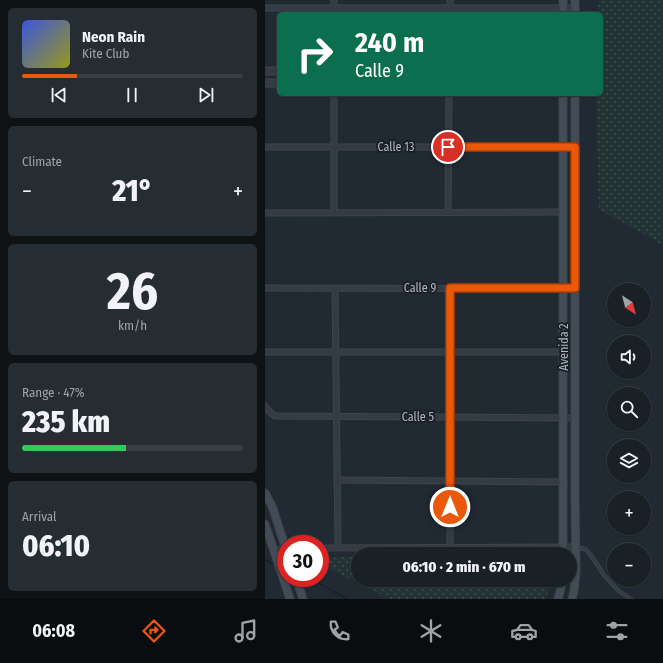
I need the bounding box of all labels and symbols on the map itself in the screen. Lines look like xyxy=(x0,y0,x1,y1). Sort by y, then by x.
pin xyxy=(431,130,465,164)
street label: Calle 13 xyxy=(378,140,414,154)
street label: Calle 9 xyxy=(404,281,436,295)
north arrow xyxy=(607,283,651,327)
street label: Avenida 2 xyxy=(557,323,571,371)
street label: Calle 5 xyxy=(402,410,435,424)
position arrow xyxy=(429,486,471,528)
speed limit sign: 30 xyxy=(277,535,329,587)

